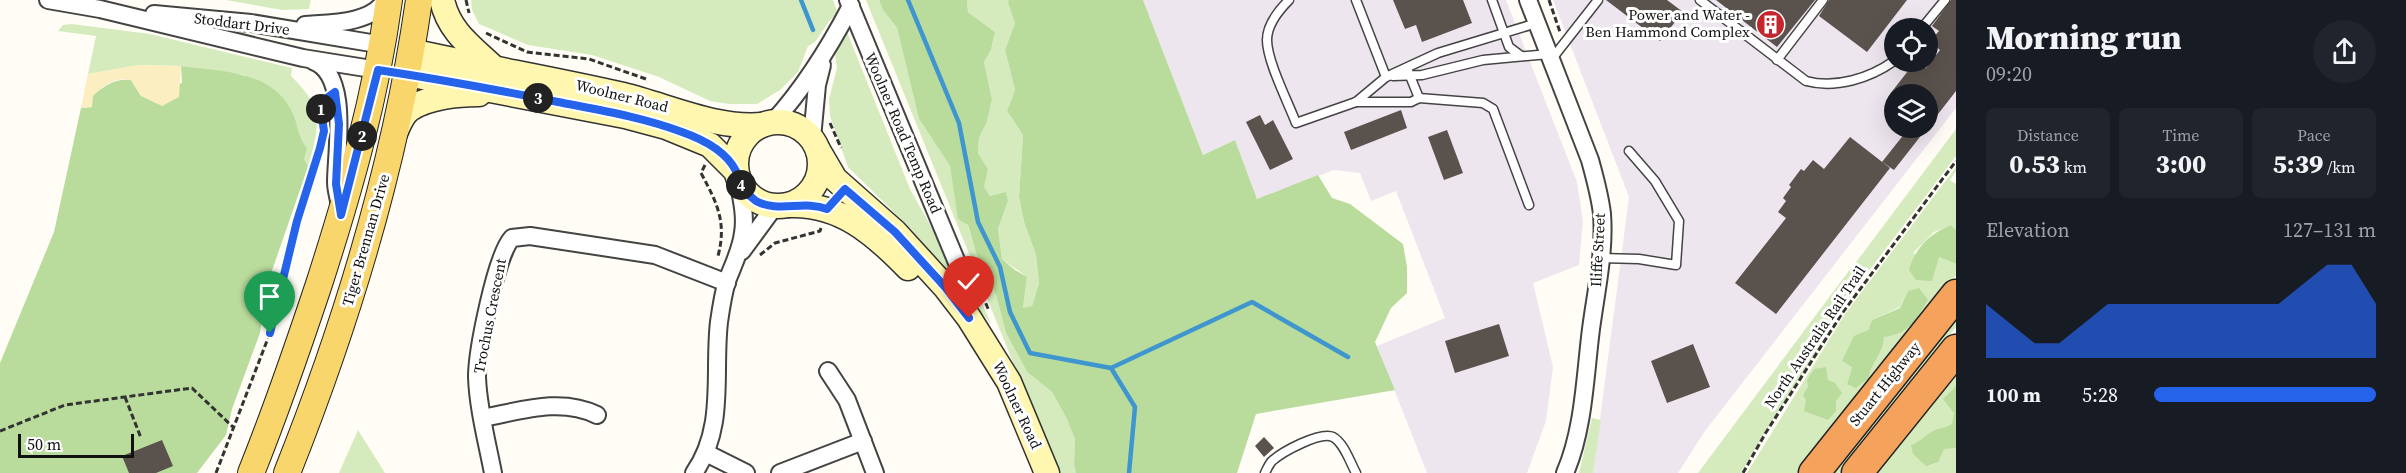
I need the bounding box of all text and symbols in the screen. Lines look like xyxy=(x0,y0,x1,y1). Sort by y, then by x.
place label: Power and Water - Ben Hammond Complex xyxy=(1585,4,1750,42)
street label: Stoddart Drive xyxy=(193,7,291,40)
building icon: Power and Water - Ben Hammond Complex xyxy=(1755,8,1787,40)
text: Morning run xyxy=(1986,15,2182,60)
map controls xyxy=(1884,18,1938,138)
button: locate xyxy=(1884,18,1938,72)
button: share xyxy=(2313,20,2376,83)
street label: Woolner Road Temp Road xyxy=(860,49,947,217)
text: 09:20 xyxy=(1986,60,2032,88)
street label: Woolner Road xyxy=(574,74,671,117)
pin: 3 xyxy=(523,83,553,113)
button: layers xyxy=(1884,84,1938,138)
text: 3 xyxy=(534,87,542,109)
pin: 1 xyxy=(306,94,336,124)
text: 1 xyxy=(317,98,325,120)
pin: 2 xyxy=(347,121,377,151)
text: Distance xyxy=(2017,124,2079,146)
text: Time xyxy=(2162,124,2200,146)
text: Pace xyxy=(2297,124,2331,146)
text: 2 xyxy=(358,125,366,147)
text: 0.53 xyxy=(2009,146,2060,182)
text: 3:00 xyxy=(2156,146,2206,182)
text: 5:39 xyxy=(2273,146,2323,182)
text: km xyxy=(2060,156,2087,178)
text: /km xyxy=(2323,156,2355,178)
pin: 4 xyxy=(726,170,756,200)
street label: Tiger Brennan Drive xyxy=(337,171,395,308)
text: 4 xyxy=(737,174,745,196)
street label: Iliffe Street xyxy=(1585,212,1610,288)
text: Elevation xyxy=(1986,216,2070,244)
text: 127–131 m xyxy=(2283,216,2376,244)
pin xyxy=(943,256,994,318)
street label: Trochus Crescent xyxy=(468,257,511,375)
street label: North Australia Rail Trail xyxy=(1759,261,1870,412)
icon: check xyxy=(952,265,985,298)
pin xyxy=(244,271,295,333)
icon: arrive xyxy=(253,280,286,313)
street label: Stuart Highway xyxy=(1844,337,1925,430)
street label: Woolner Road xyxy=(988,357,1047,453)
text: 100 m xyxy=(1986,381,2041,409)
text: 5:28 xyxy=(2082,381,2118,409)
scale bar xyxy=(18,431,134,458)
text: 50 m xyxy=(27,433,61,455)

